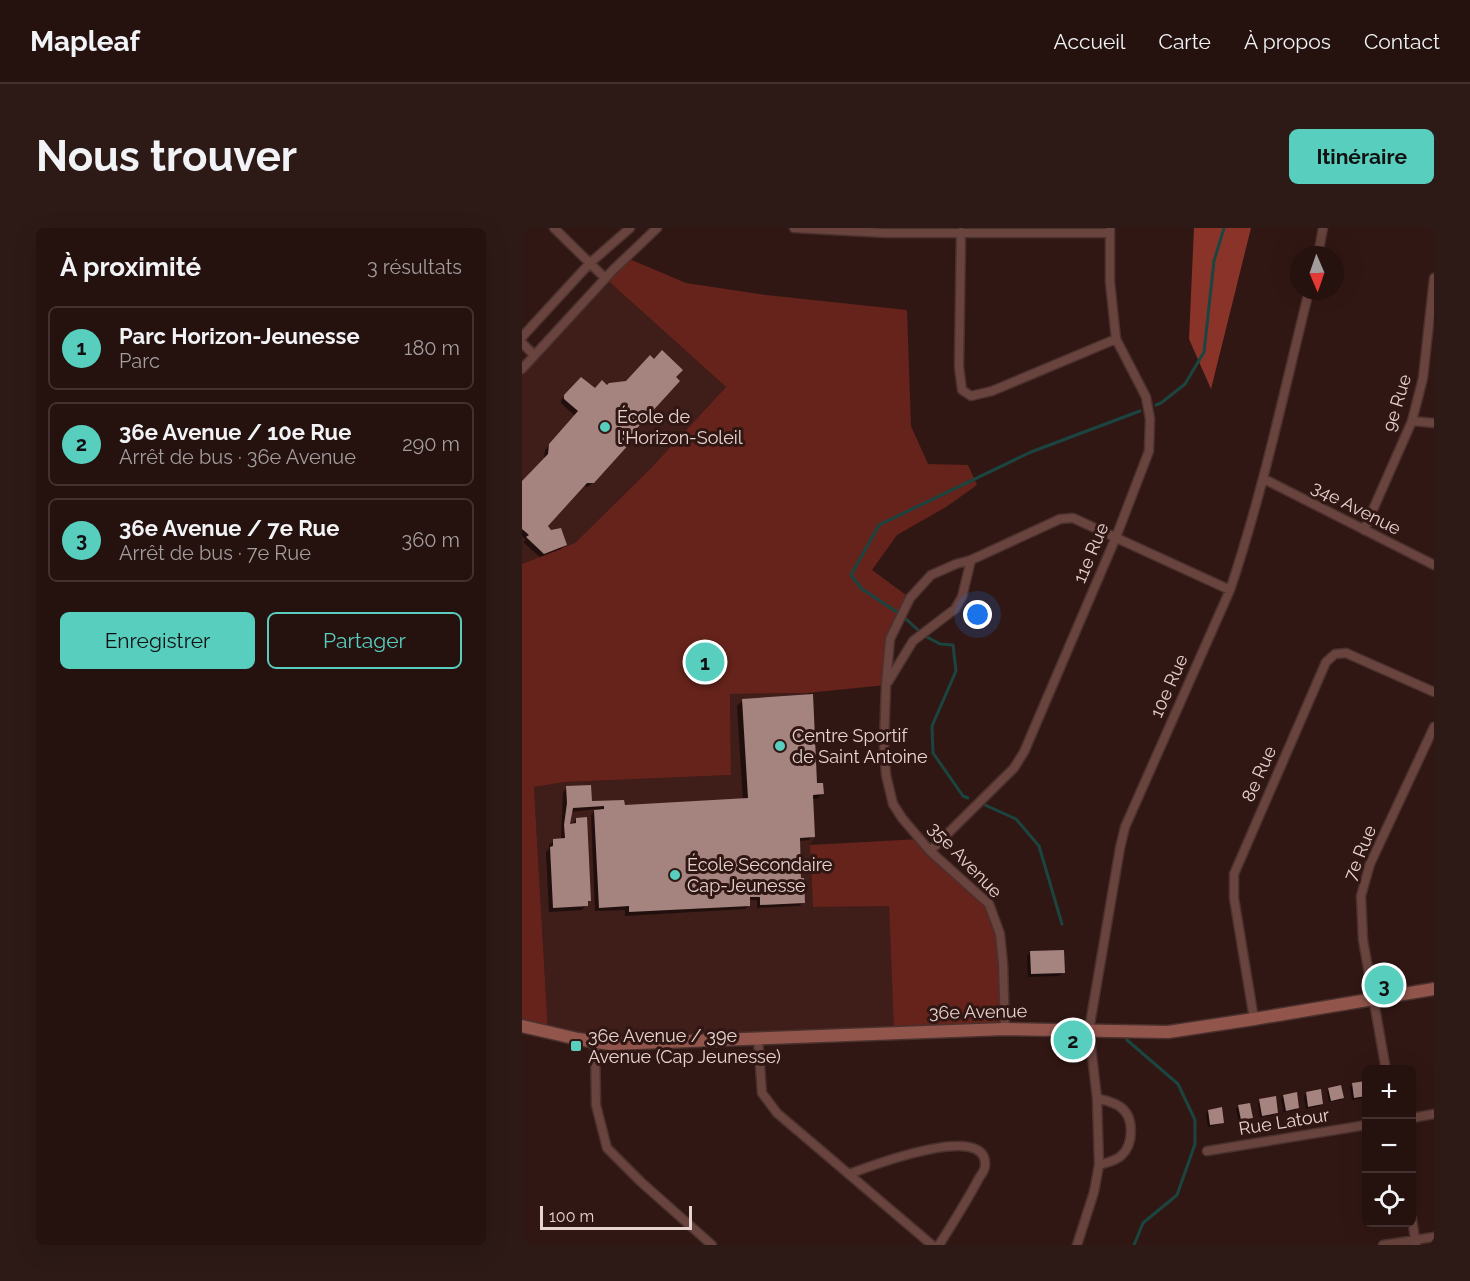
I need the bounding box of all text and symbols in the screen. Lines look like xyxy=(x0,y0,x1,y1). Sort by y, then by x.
text: Mapleaf xyxy=(30,25,140,58)
text: Accueil xyxy=(1054,29,1126,54)
text: Carte xyxy=(1159,29,1211,54)
text: À propos xyxy=(1244,29,1331,54)
text: Contact xyxy=(1364,29,1440,54)
button: Itinéraire xyxy=(1289,129,1434,184)
text: Nous trouver xyxy=(36,132,297,181)
north arrow xyxy=(1290,246,1344,300)
text: À proximité xyxy=(60,252,201,282)
text: 3 résultats xyxy=(367,255,462,279)
text: Parc Horizon-Jeunesse xyxy=(119,323,360,349)
text: 1 xyxy=(77,336,86,360)
text: 180 m xyxy=(404,336,460,360)
text: Parc xyxy=(119,349,160,373)
street label: 9e Rue xyxy=(1378,371,1415,434)
place label: École de l'Horizon-Soleil xyxy=(617,405,743,448)
text: 36e Avenue / 10e Rue xyxy=(119,419,351,445)
marker: École de l'Horizon-Soleil xyxy=(598,420,612,434)
text: 2 xyxy=(76,432,87,456)
text: 290 m xyxy=(402,432,460,456)
text: Arrêt de bus · 36e Avenue xyxy=(119,445,356,469)
street label: 34e Avenue xyxy=(1308,476,1405,539)
text: 36e Avenue / 7e Rue xyxy=(119,515,339,541)
street label: 11e Rue xyxy=(1068,519,1113,586)
text: 3 xyxy=(76,528,87,552)
text: 360 m xyxy=(402,528,460,552)
text: Arrêt de bus · 7e Rue xyxy=(119,541,311,565)
your location xyxy=(963,600,992,629)
button: Enregistrer xyxy=(60,612,255,669)
button: Partager xyxy=(267,612,462,669)
pin: 1 xyxy=(686,640,724,684)
street label: 10e Rue xyxy=(1145,651,1192,721)
place label: Centre Sportif de Saint Antoine xyxy=(792,725,928,767)
marker: Centre Sportif de Saint Antoine xyxy=(773,739,787,753)
street label: 8e Rue xyxy=(1237,742,1280,805)
street label: 35e Avenue xyxy=(924,817,1007,902)
street label: 7e Rue xyxy=(1339,822,1380,883)
place label: École Secondaire Cap-Jeunesse xyxy=(687,853,833,896)
marker: École Secondaire Cap-Jeunesse xyxy=(668,868,682,882)
pin: 3 xyxy=(1364,962,1404,1008)
street label: 36e Avenue xyxy=(929,1000,1028,1023)
pin: 2 xyxy=(1054,1018,1092,1062)
place label: 36e Avenue / 39e Avenue (Cap Jeunesse) xyxy=(588,1025,781,1067)
marker: 36e Avenue / 39e Avenue (Cap Jeunesse) xyxy=(569,1039,583,1053)
map controls xyxy=(1362,1065,1416,1227)
button: + xyxy=(1362,1065,1416,1119)
street label: Rue Latour xyxy=(1237,1104,1331,1139)
button: − xyxy=(1362,1119,1416,1173)
button: locate xyxy=(1362,1173,1416,1227)
scale bar xyxy=(540,1203,692,1230)
text: 100 m xyxy=(549,1207,594,1226)

